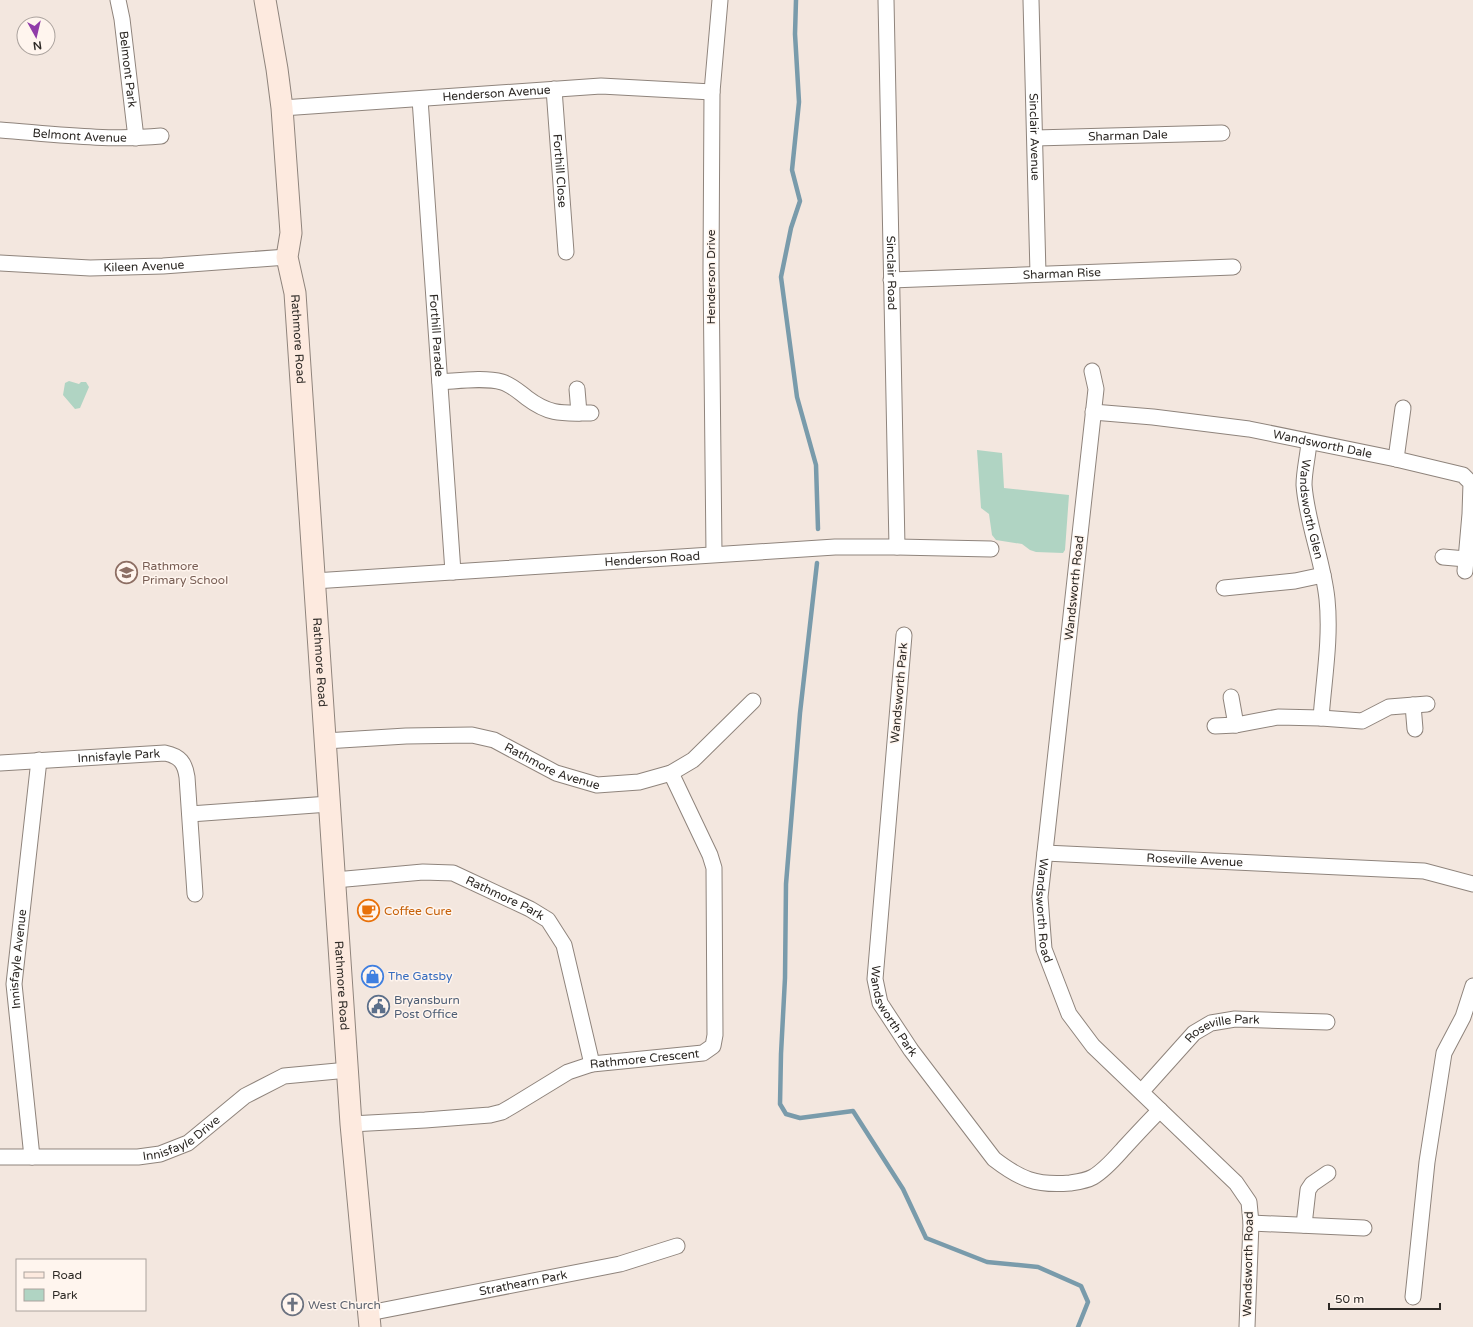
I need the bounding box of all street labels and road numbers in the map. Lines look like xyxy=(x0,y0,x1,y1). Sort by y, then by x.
street label: Belmont Park xyxy=(116,30,139,109)
street label: Henderson Avenue xyxy=(442,82,551,104)
street label: Sinclair Avenue xyxy=(1026,93,1043,181)
street label: Belmont Avenue xyxy=(32,126,127,145)
street label: Sharman Dale xyxy=(1088,127,1168,144)
street label: Forthill Close xyxy=(550,133,570,208)
street label: Henderson Drive xyxy=(704,229,718,325)
street label: Sinclair Road xyxy=(884,235,899,310)
street label: Kileen Avenue xyxy=(103,257,185,275)
street label: Sharman Rise xyxy=(1022,265,1101,282)
street label: Rathmore Road xyxy=(288,294,308,384)
street label: Forthill Parade xyxy=(427,294,446,378)
street label: Wandsworth Dale xyxy=(1272,427,1374,461)
street label: Wandsworth Glen xyxy=(1297,458,1326,560)
street label: Wandsworth Road xyxy=(1062,535,1086,641)
street label: Henderson Road xyxy=(604,549,700,569)
street label: Rathmore Road xyxy=(310,617,330,708)
street label: Wandsworth Park xyxy=(888,642,910,744)
street label: Rathmore Avenue xyxy=(502,740,602,793)
street label: Innisfayle Park xyxy=(77,746,161,765)
street label: Roseville Avenue xyxy=(1146,851,1244,869)
street label: Wandsworth Road xyxy=(1033,857,1056,965)
street label: Rathmore Park xyxy=(464,873,547,923)
street label: Innisfayle Avenue xyxy=(7,908,29,1010)
street label: Rathmore Road xyxy=(332,940,352,1031)
street label: Wandsworth Park xyxy=(868,965,921,1060)
street label: Roseville Park xyxy=(1182,1012,1260,1046)
street label: Rathmore Crescent xyxy=(589,1046,700,1071)
street label: Innisfayle Drive xyxy=(142,1113,223,1163)
street label: Wandsworth Road xyxy=(1240,1211,1256,1317)
street label: Strathearn Park xyxy=(478,1267,569,1298)

